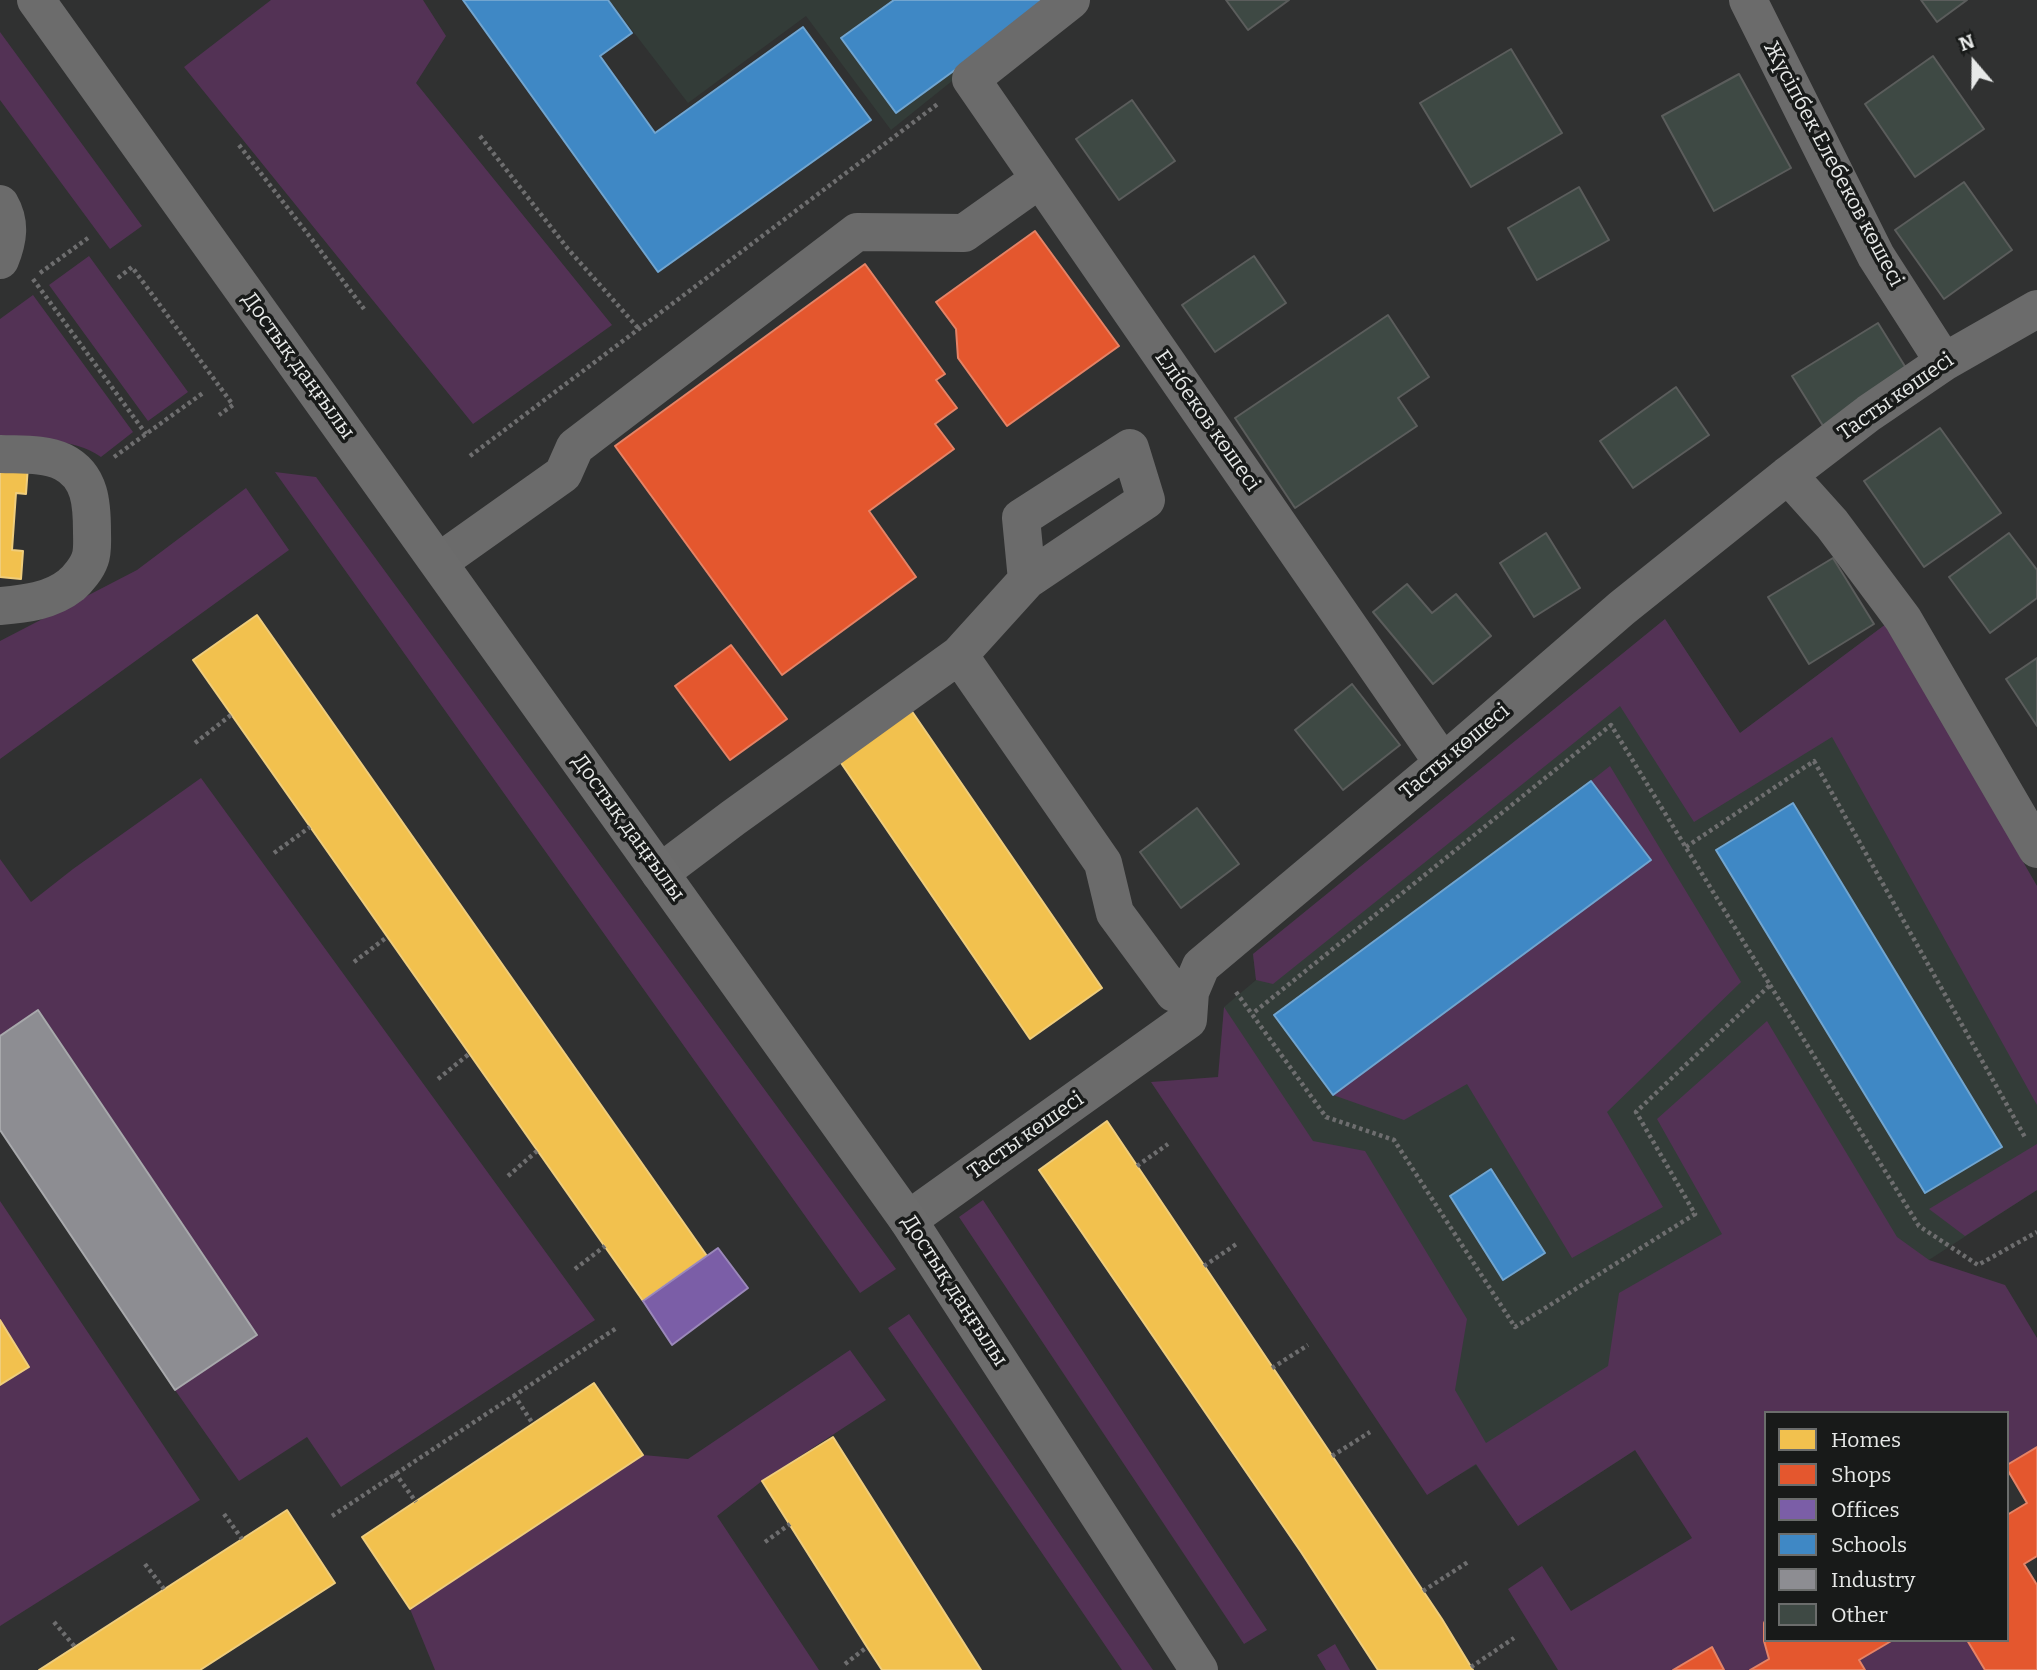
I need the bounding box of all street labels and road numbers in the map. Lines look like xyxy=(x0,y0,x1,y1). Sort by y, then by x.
street label: Жүсіпбек Елебеков көшесі xyxy=(1758,37,1908,291)
street label: Достық даңғылы xyxy=(236,288,360,444)
street label: Елібеков көшесі xyxy=(1149,346,1265,496)
street label: Тасты көшесі xyxy=(1833,348,1959,446)
street label: Тасты көшесі xyxy=(1395,699,1515,805)
street label: Достық даңғылы xyxy=(566,750,690,906)
street label: Тасты көшесі xyxy=(963,1087,1089,1185)
street label: Достық даңғылы xyxy=(896,1211,1012,1371)

